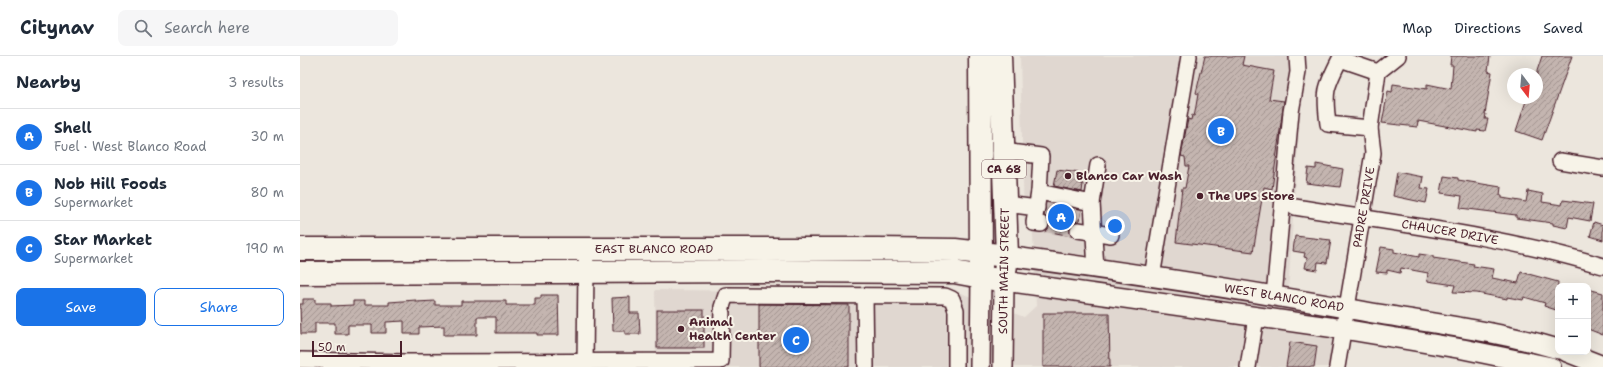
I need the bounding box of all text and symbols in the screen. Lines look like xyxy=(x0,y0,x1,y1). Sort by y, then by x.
search box xyxy=(118,10,398,46)
text: Citynav xyxy=(20,15,94,40)
icon: search xyxy=(132,17,154,39)
text: Search here xyxy=(164,18,250,38)
text: Map xyxy=(1403,19,1433,37)
text: Directions xyxy=(1455,19,1521,37)
text: Saved xyxy=(1543,19,1583,37)
north arrow xyxy=(1507,68,1543,104)
text: Nearby xyxy=(16,71,81,93)
text: 3 results xyxy=(228,74,284,91)
pin: B xyxy=(1208,116,1234,146)
text: Shell xyxy=(54,118,92,138)
text: A xyxy=(24,128,34,145)
text: 30 m xyxy=(250,128,284,145)
text: Fuel · West Blanco Road xyxy=(54,138,206,155)
road number: CA 68 xyxy=(982,160,1026,178)
street label: PADRE DRIVE xyxy=(1349,166,1379,249)
place label: Blanco Car Wash xyxy=(1076,168,1182,184)
marker: Blanco Car Wash xyxy=(1063,171,1073,181)
text: Nob Hill Foods xyxy=(54,174,167,194)
text: B xyxy=(25,184,33,201)
text: 80 m xyxy=(250,184,284,201)
place label: The UPS Store xyxy=(1208,188,1295,204)
marker: The UPS Store xyxy=(1195,191,1205,201)
text: Supermarket xyxy=(54,194,133,211)
pin: A xyxy=(1048,202,1074,232)
street label: SOUTH MAIN STREET xyxy=(995,207,1013,334)
your location xyxy=(1105,216,1125,236)
street label: CHAUCER DRIVE xyxy=(1400,216,1500,248)
text: Star Market xyxy=(54,230,152,250)
text: C xyxy=(25,240,33,257)
text: 190 m xyxy=(245,240,284,257)
street label: EAST BLANCO ROAD xyxy=(595,241,713,257)
text: Supermarket xyxy=(54,250,133,267)
street label: WEST BLANCO ROAD xyxy=(1223,280,1345,316)
map controls xyxy=(1555,283,1591,355)
button: + xyxy=(1555,283,1591,319)
button: Save xyxy=(16,288,146,326)
button: Share xyxy=(154,288,284,326)
place label: Animal Health Center xyxy=(689,314,777,344)
button: − xyxy=(1555,319,1591,355)
marker: Animal Health Center xyxy=(676,324,686,334)
pin: C xyxy=(783,325,809,355)
scale bar xyxy=(312,339,402,358)
text: 50 m xyxy=(318,340,346,355)

